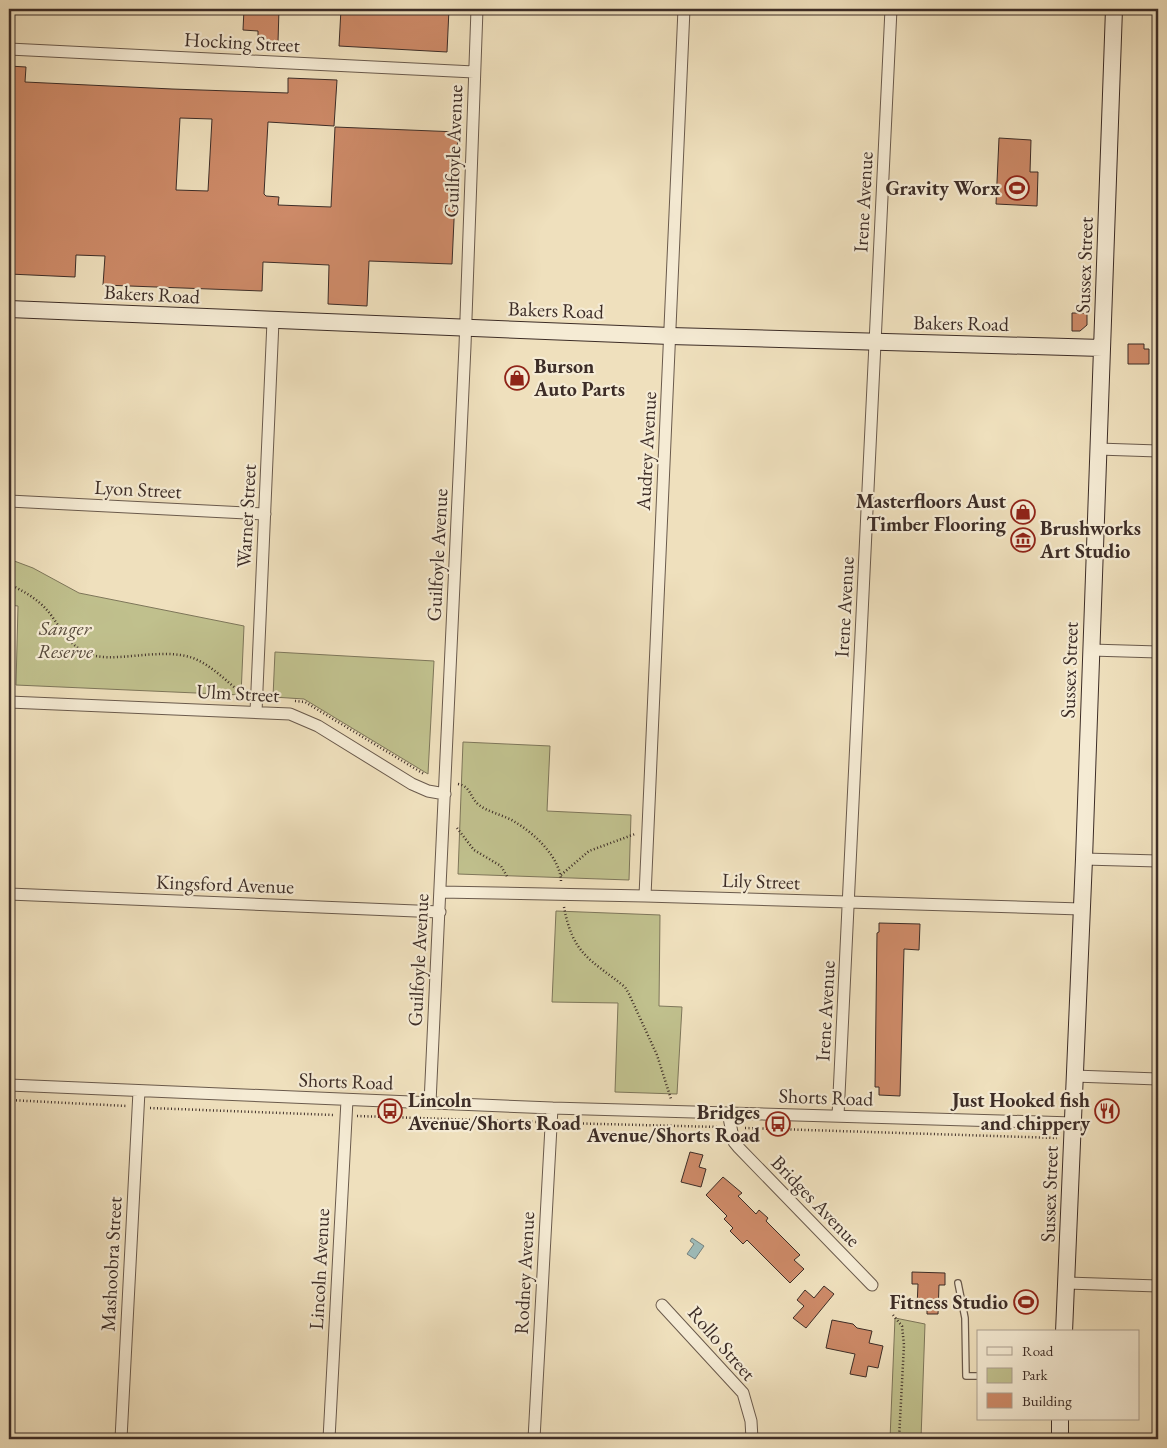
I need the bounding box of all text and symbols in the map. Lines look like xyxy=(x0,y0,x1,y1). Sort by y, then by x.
street label: Hocking Street xyxy=(184,26,301,58)
street label: Guilfoyle Avenue xyxy=(438,84,468,218)
street label: Irene Avenue xyxy=(847,151,879,253)
place label: Gravity Worx xyxy=(885,175,1000,201)
sports icon: Gravity Worx xyxy=(1004,175,1030,201)
street label: Sussex Street xyxy=(1069,215,1099,314)
street label: Bakers Road xyxy=(103,279,201,310)
street label: Bakers Road xyxy=(508,295,605,325)
street label: Bakers Road xyxy=(913,309,1010,337)
place label: Burson Auto Parts xyxy=(533,353,625,402)
shop icon: Burson Auto Parts xyxy=(504,365,530,391)
street label: Audrey Avenue xyxy=(630,391,662,512)
street label: Warner Street xyxy=(230,463,262,569)
street label: Lyon Street xyxy=(94,474,183,504)
street label: Guilfoyle Avenue xyxy=(421,488,453,622)
place label: Masterfloors Aust Timber Flooring xyxy=(856,488,1007,537)
shop icon: Masterfloors Aust Timber Flooring xyxy=(1010,499,1036,525)
place label: Brushworks Art Studio xyxy=(1039,515,1141,564)
museum icon: Brushworks Art Studio xyxy=(1010,527,1036,553)
street label: Irene Avenue xyxy=(828,556,860,658)
park label: Sanger Reserve xyxy=(37,615,93,664)
street label: Sussex Street xyxy=(1054,620,1084,719)
street label: Ulm Street xyxy=(196,678,281,708)
street label: Lily Street xyxy=(722,867,801,895)
street label: Kingsford Avenue xyxy=(155,869,295,899)
street label: Guilfoyle Avenue xyxy=(402,893,434,1027)
street label: Irene Avenue xyxy=(809,960,841,1062)
street label: Shorts Road xyxy=(298,1066,395,1096)
street label: Shorts Road xyxy=(778,1082,875,1112)
place label: Lincoln Avenue/Shorts Road xyxy=(407,1087,581,1136)
place label: Just Hooked fish and chippery xyxy=(950,1087,1090,1136)
bus stop icon: Lincoln Avenue/Shorts Road xyxy=(377,1098,403,1124)
restaurant icon: Just Hooked fish and chippery xyxy=(1094,1098,1120,1124)
place label: Bridges Avenue/Shorts Road xyxy=(586,1099,760,1148)
bus stop icon: Bridges Avenue/Shorts Road xyxy=(765,1111,791,1137)
street label: Sussex Street xyxy=(1034,1144,1064,1243)
street label: Bridges Avenue xyxy=(766,1150,866,1253)
street label: Mashoobra Street xyxy=(94,1195,128,1332)
street label: Lincoln Avenue xyxy=(303,1208,335,1330)
street label: Rodney Avenue xyxy=(508,1211,540,1335)
place label: Fitness Studio xyxy=(889,1289,1008,1315)
sports icon: Fitness Studio xyxy=(1013,1289,1039,1315)
street label: Rollo Street xyxy=(682,1300,762,1387)
legend xyxy=(977,1330,1140,1420)
text: Road xyxy=(1022,1341,1054,1360)
text: Park xyxy=(1022,1365,1049,1384)
text: Building xyxy=(1022,1391,1072,1410)

